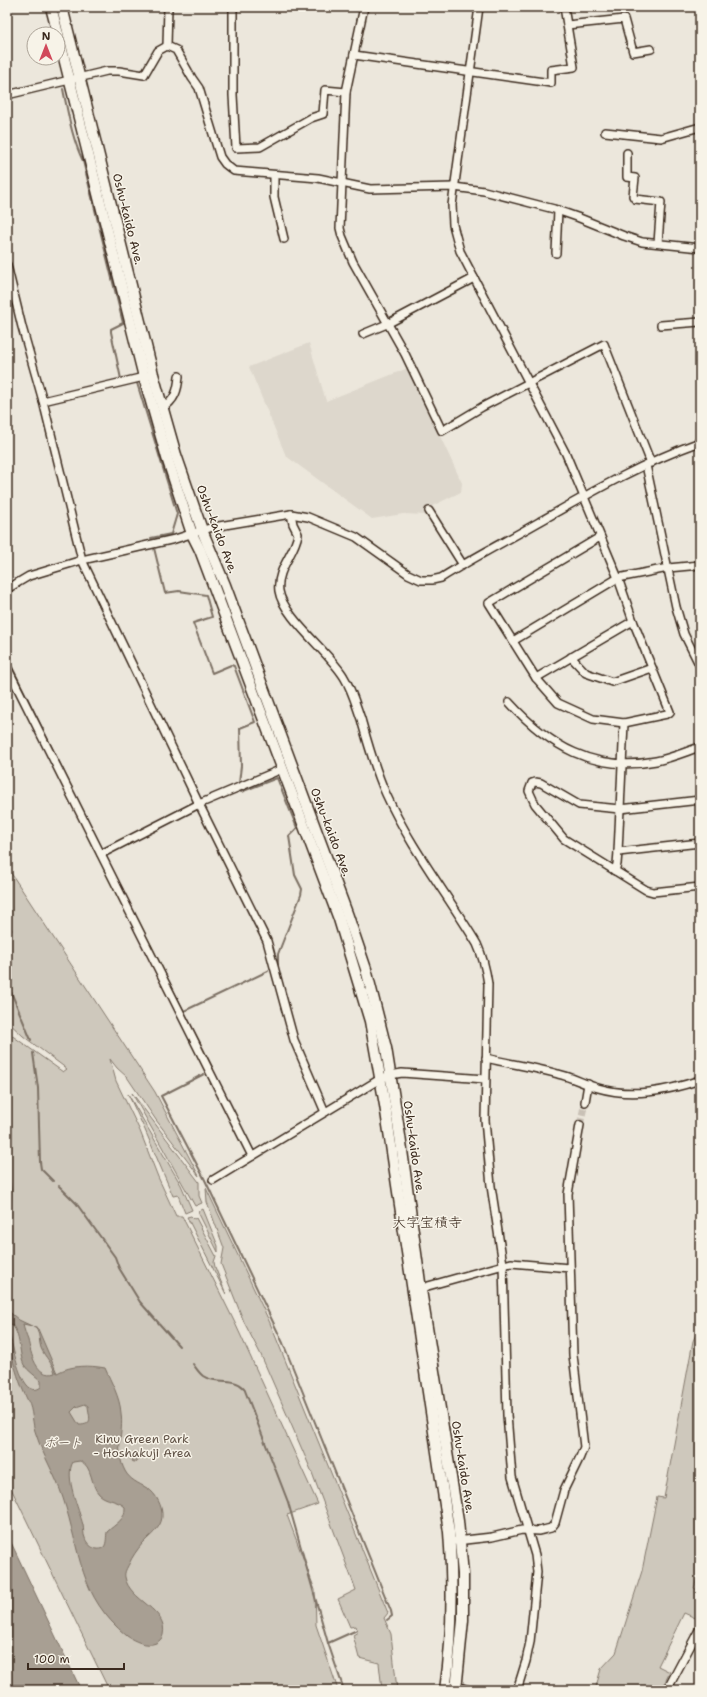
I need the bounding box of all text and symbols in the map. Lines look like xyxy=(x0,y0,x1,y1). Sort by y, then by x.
north arrow xyxy=(26,26,66,66)
text: N xyxy=(42,29,51,44)
street label: Oshu-kaido Ave. xyxy=(109,172,147,266)
street label: Oshu-kaido Ave. xyxy=(193,482,241,576)
street label: Oshu-kaido Ave. xyxy=(307,785,355,879)
street label: Oshu-kaido Ave. xyxy=(400,1100,428,1194)
district label: 大字宝積寺 xyxy=(392,1213,462,1231)
street label: Oshu-kaido Ave. xyxy=(448,1420,478,1514)
park label: Kinu Green Park - Hoshakuji Area xyxy=(93,1431,192,1461)
water label: ボート xyxy=(43,1434,83,1451)
scale bar xyxy=(28,1645,124,1671)
text: 100 m xyxy=(34,1651,70,1667)

